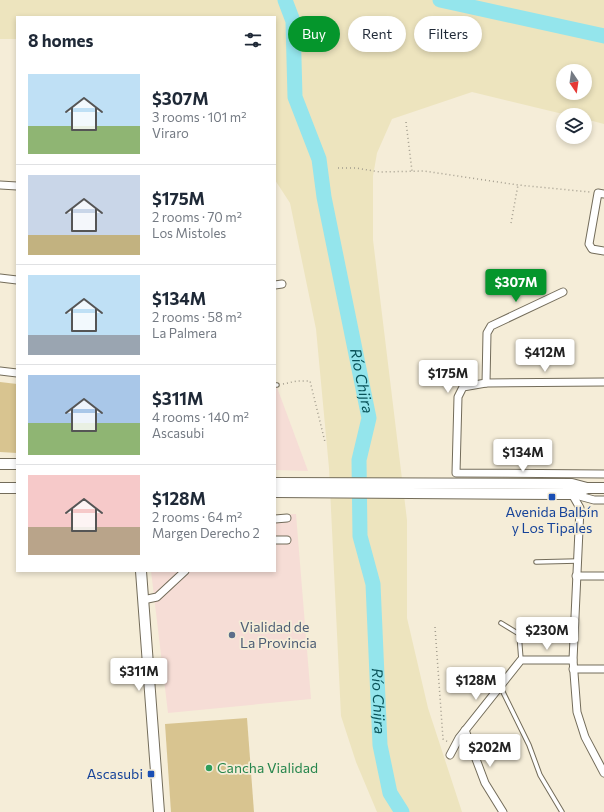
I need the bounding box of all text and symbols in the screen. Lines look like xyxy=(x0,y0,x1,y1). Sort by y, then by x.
chip: Buy xyxy=(288,16,340,52)
chip: Rent xyxy=(348,16,406,52)
chip: Filters xyxy=(414,16,482,52)
icon: filters xyxy=(242,29,264,51)
text: 8 homes xyxy=(28,30,93,51)
north arrow xyxy=(556,64,592,100)
map controls xyxy=(556,64,592,144)
text: $307M xyxy=(152,88,209,109)
icon: home xyxy=(60,90,108,138)
button: layers xyxy=(556,108,592,144)
text: 3 rooms · 101 m² xyxy=(152,109,246,125)
text: Viraro xyxy=(152,125,189,141)
text: $175M xyxy=(152,188,205,209)
icon: home xyxy=(60,191,108,239)
text: 2 rooms · 70 m² xyxy=(152,209,242,225)
text: Los Mistoles xyxy=(152,225,226,241)
pin: $307M xyxy=(488,269,544,303)
text: $307M xyxy=(494,274,538,290)
text: $134M xyxy=(152,288,206,309)
icon: home xyxy=(60,291,108,339)
text: 2 rooms · 58 m² xyxy=(152,309,242,325)
text: La Palmera xyxy=(152,325,217,341)
pin: $412M xyxy=(517,339,573,373)
text: $412M xyxy=(525,344,565,360)
water label: Río Chijra xyxy=(347,347,378,415)
pin: $175M xyxy=(420,360,476,394)
text: $175M xyxy=(428,365,468,381)
text: $311M xyxy=(152,388,203,409)
icon: home xyxy=(60,391,108,439)
text: 4 rooms · 140 m² xyxy=(152,409,249,425)
text: Ascasubi xyxy=(152,425,204,441)
pin: $134M xyxy=(495,439,551,473)
text: $134M xyxy=(502,444,544,460)
text: $128M xyxy=(152,488,206,509)
icon: home xyxy=(60,491,108,539)
marker: Avenida Balbín y Los Tipales xyxy=(547,492,557,502)
place label: Avenida Balbín y Los Tipales xyxy=(506,503,598,536)
text: 2 rooms · 64 m² xyxy=(152,509,242,525)
text: Margen Derecho 2 xyxy=(152,525,260,541)
pin: $230M xyxy=(519,617,575,651)
place label: Vialidad de La Provincia xyxy=(240,618,317,651)
text: $230M xyxy=(525,622,569,638)
marker: Vialidad de La Provincia xyxy=(227,630,237,640)
pin: $311M xyxy=(111,658,167,692)
text: $311M xyxy=(119,663,159,679)
pin: $128M xyxy=(448,667,504,701)
water label: Río Chijra xyxy=(369,668,390,735)
text: $128M xyxy=(455,672,497,688)
pin: $202M xyxy=(462,734,518,768)
text: $202M xyxy=(468,739,512,755)
place label: Cancha Vialidad xyxy=(217,759,318,776)
marker: Cancha Vialidad xyxy=(204,763,214,773)
place label: Ascasubi xyxy=(87,765,143,782)
marker: Ascasubi xyxy=(146,769,156,779)

